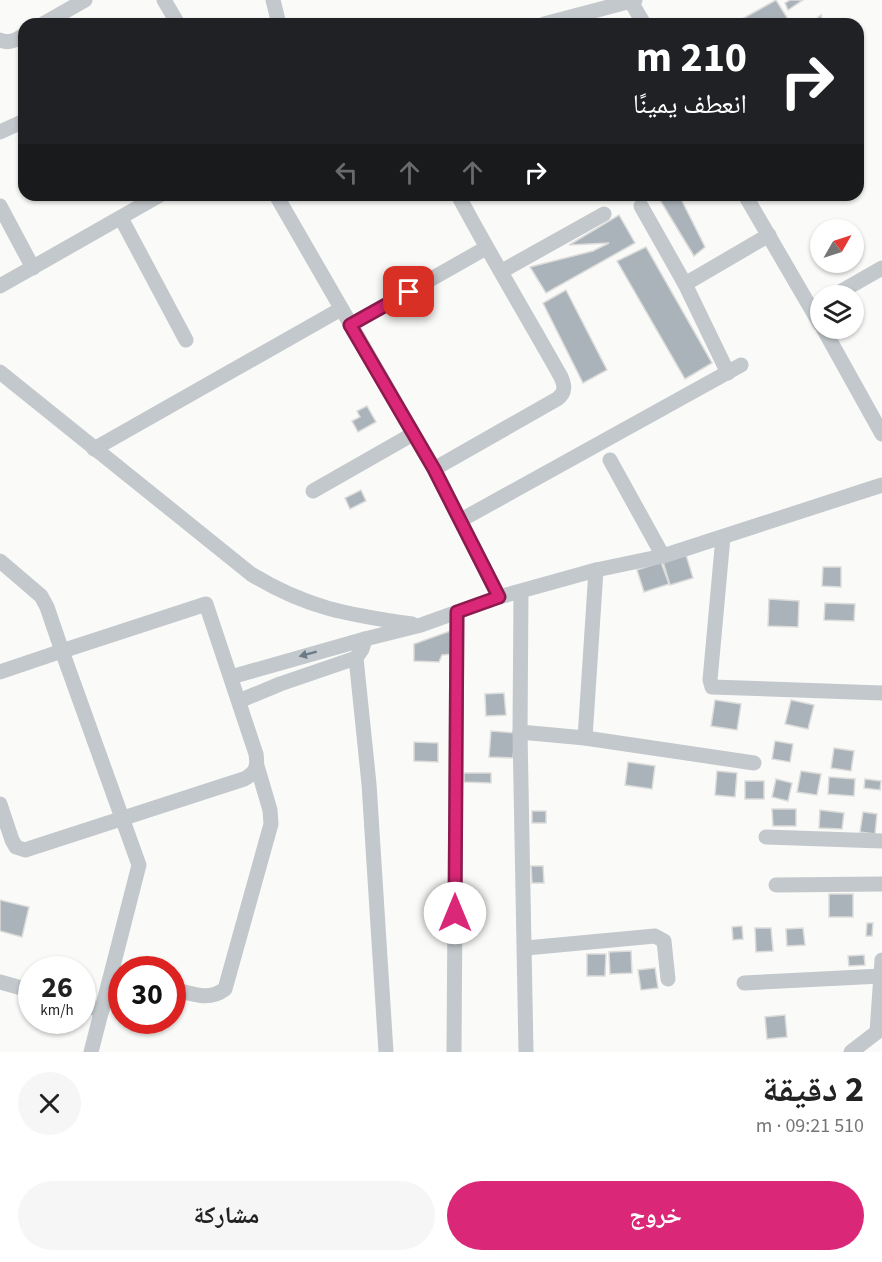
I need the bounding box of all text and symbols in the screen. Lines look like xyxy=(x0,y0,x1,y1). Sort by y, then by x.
text: 210 m xyxy=(636,28,747,88)
icon: right xyxy=(768,42,846,120)
text: انعطف يمينًا xyxy=(633,85,747,124)
icon: left xyxy=(330,156,363,189)
icon: ahead xyxy=(393,156,426,189)
icon: ahead xyxy=(456,156,489,189)
icon: right xyxy=(519,156,552,189)
north arrow xyxy=(810,219,864,273)
map controls xyxy=(810,219,864,339)
pin xyxy=(383,266,434,317)
icon: arrive xyxy=(392,275,425,308)
button: layers xyxy=(810,285,864,339)
one-way arrow xyxy=(299,650,317,659)
position arrow xyxy=(423,881,487,945)
speed limit sign: 30 xyxy=(108,956,186,1034)
text: 26 xyxy=(41,966,73,1009)
text: km/h xyxy=(40,1000,74,1021)
text: 2 دقيقة xyxy=(762,1064,864,1115)
button: close xyxy=(18,1072,81,1135)
text: 510 m · 09:21 xyxy=(756,1112,864,1140)
button: مشاركة xyxy=(18,1181,435,1250)
button: خروج xyxy=(447,1181,864,1250)

